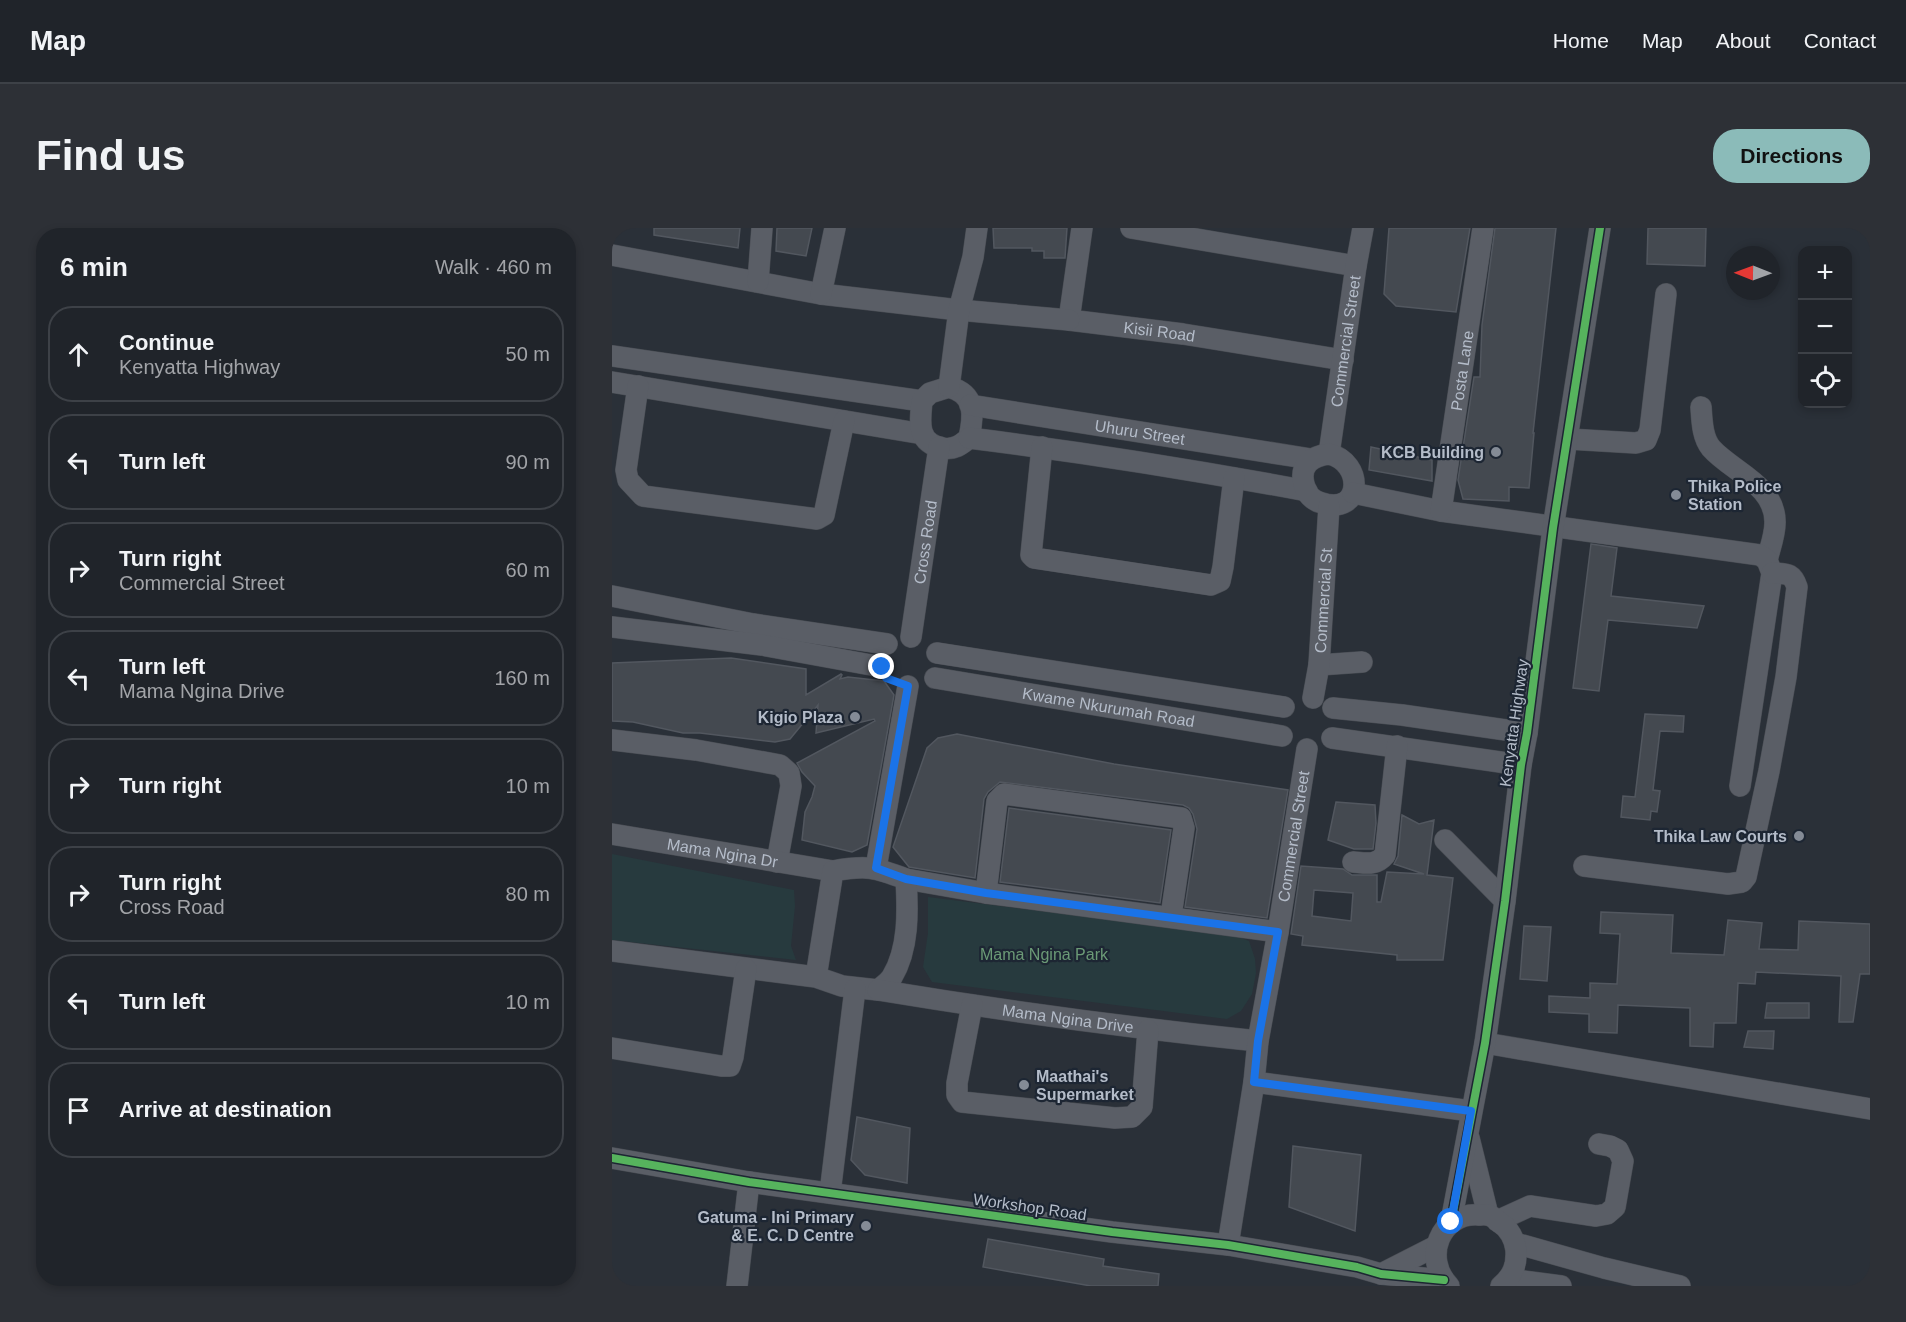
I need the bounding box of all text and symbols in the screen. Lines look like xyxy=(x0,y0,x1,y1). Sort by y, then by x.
text: Map xyxy=(30,25,86,56)
text: Home xyxy=(1553,29,1609,52)
text: Map xyxy=(1642,29,1683,52)
text: About xyxy=(1716,29,1771,52)
text: Contact xyxy=(1804,29,1876,52)
button: Directions xyxy=(1713,129,1870,183)
text: Find us xyxy=(36,132,185,179)
north arrow xyxy=(1726,246,1780,300)
map controls xyxy=(1798,246,1852,408)
button: + xyxy=(1798,246,1852,300)
text: 6 min xyxy=(60,252,128,282)
text: Walk · 460 m xyxy=(435,256,552,278)
street label: Commercial Street xyxy=(1327,274,1363,408)
button: − xyxy=(1798,300,1852,354)
street label: Kisii Road xyxy=(1123,318,1196,344)
street label: Posta Lane xyxy=(1447,329,1476,412)
text: Continue xyxy=(119,330,214,355)
icon: ahead xyxy=(62,338,95,371)
text: 50 m xyxy=(506,343,550,365)
button: locate xyxy=(1798,354,1852,408)
text: Kenyatta Highway xyxy=(119,356,280,378)
street label: Uhuru Street xyxy=(1094,416,1187,447)
place label: KCB Building xyxy=(1381,444,1484,461)
marker: KCB Building xyxy=(1489,445,1503,459)
icon: left xyxy=(62,446,95,479)
text: Turn left xyxy=(119,449,205,474)
text: 90 m xyxy=(506,451,550,473)
place label: Thika Police Station xyxy=(1688,478,1781,513)
marker: Thika Police Station xyxy=(1669,488,1683,502)
street label: Cross Road xyxy=(910,499,940,585)
text: Turn right xyxy=(119,546,221,571)
street label: Commercial St xyxy=(1311,547,1335,654)
icon: right xyxy=(62,554,95,587)
text: 60 m xyxy=(506,559,550,581)
text: Commercial Street xyxy=(119,572,285,594)
route end xyxy=(868,653,894,679)
text: Turn left xyxy=(119,654,205,679)
street label: Kenyatta Highway xyxy=(1497,658,1531,788)
icon: left xyxy=(62,662,95,695)
text: 160 m xyxy=(494,667,550,689)
text: Mama Ngina Drive xyxy=(119,680,285,702)
street label: Kwame Nkurumah Road xyxy=(1021,684,1196,730)
place label: Kigio Plaza xyxy=(758,709,843,726)
marker: Kigio Plaza xyxy=(848,710,862,724)
street label: Commercial Street xyxy=(1274,769,1312,903)
icon: right xyxy=(62,770,95,803)
text: Turn right xyxy=(119,773,221,798)
text: 10 m xyxy=(506,775,550,797)
place label: Thika Law Courts xyxy=(1654,828,1787,845)
marker: Thika Law Courts xyxy=(1792,829,1806,843)
street label: Mama Ngina Dr xyxy=(666,835,780,870)
text: Turn right xyxy=(119,870,221,895)
icon: right xyxy=(62,878,95,911)
text: 80 m xyxy=(506,883,550,905)
text: Cross Road xyxy=(119,896,225,918)
park label: Mama Ngina Park xyxy=(980,946,1109,963)
icon: left xyxy=(62,986,95,1019)
text: Turn left xyxy=(119,989,205,1014)
text: 10 m xyxy=(506,991,550,1013)
street label: Mama Ngina Drive xyxy=(1001,1001,1135,1035)
place label: Maathai's Supermarket xyxy=(1036,1068,1134,1103)
marker: Maathai's Supermarket xyxy=(1017,1078,1031,1092)
icon: arrive xyxy=(62,1094,95,1127)
text: Arrive at destination xyxy=(119,1097,332,1122)
street label: Workshop Road xyxy=(972,1191,1088,1223)
route start xyxy=(1437,1208,1463,1234)
place label: Gatuma - Ini Primary & E. C. D Centre xyxy=(698,1209,854,1244)
marker: Gatuma - Ini Primary & E. C. D Centre xyxy=(859,1219,873,1233)

